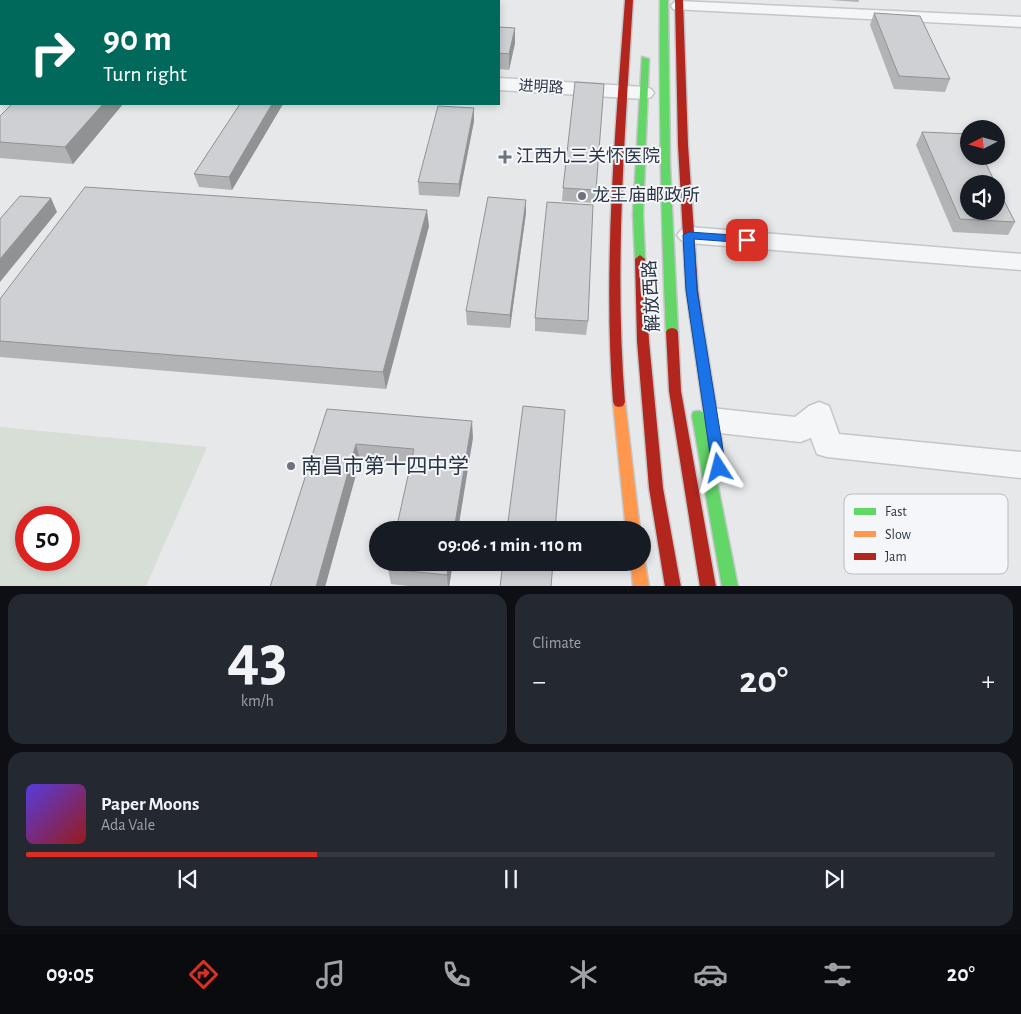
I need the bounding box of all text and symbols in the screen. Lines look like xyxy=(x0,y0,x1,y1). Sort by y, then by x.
icon: right xyxy=(20,20,85,85)
text: 90 m xyxy=(103,22,172,57)
text: Turn right xyxy=(103,63,187,85)
street label: 进明路 xyxy=(518,77,564,96)
north arrow xyxy=(960,120,1005,165)
map controls xyxy=(960,120,1005,220)
place label: 江西九三关怀医院 xyxy=(516,146,660,166)
marker: 江西九三关怀医院 xyxy=(498,150,512,164)
button: sound xyxy=(960,175,1005,220)
place label: 龙王庙邮政所 xyxy=(592,185,700,205)
marker: 龙王庙邮政所 xyxy=(576,190,588,202)
pin xyxy=(726,219,768,261)
icon: arrive xyxy=(733,226,761,254)
street label: 解放西路 xyxy=(639,260,663,333)
position arrow xyxy=(692,441,744,493)
place label: 南昌市第十四中学 xyxy=(301,455,469,477)
marker: 南昌市第十四中学 xyxy=(285,460,297,472)
legend xyxy=(844,494,1008,574)
text: Fast xyxy=(885,505,907,519)
speed limit sign: 50 xyxy=(15,506,80,571)
text: Slow xyxy=(885,528,912,542)
text: 09:06 · 1 min · 110 m xyxy=(438,536,582,555)
text: Jam xyxy=(885,550,907,564)
text: 43 xyxy=(227,627,288,692)
text: Climate xyxy=(533,635,581,651)
text: 20° xyxy=(739,662,788,700)
text: − xyxy=(533,668,546,696)
text: + xyxy=(982,668,995,696)
text: km/h xyxy=(241,693,274,709)
text: Paper Moons xyxy=(101,795,199,814)
text: Ada Vale xyxy=(101,817,155,833)
icon: previous xyxy=(174,865,202,893)
icon: pause xyxy=(497,865,525,893)
icon: next xyxy=(820,865,848,893)
icon: directions xyxy=(186,957,221,992)
icon: music xyxy=(313,957,348,992)
icon: phone xyxy=(439,957,474,992)
icon: climate xyxy=(566,957,601,992)
icon: car xyxy=(693,957,728,992)
icon: filters xyxy=(820,957,855,992)
text: 09:05 xyxy=(46,963,94,985)
text: 20° xyxy=(947,963,975,985)

